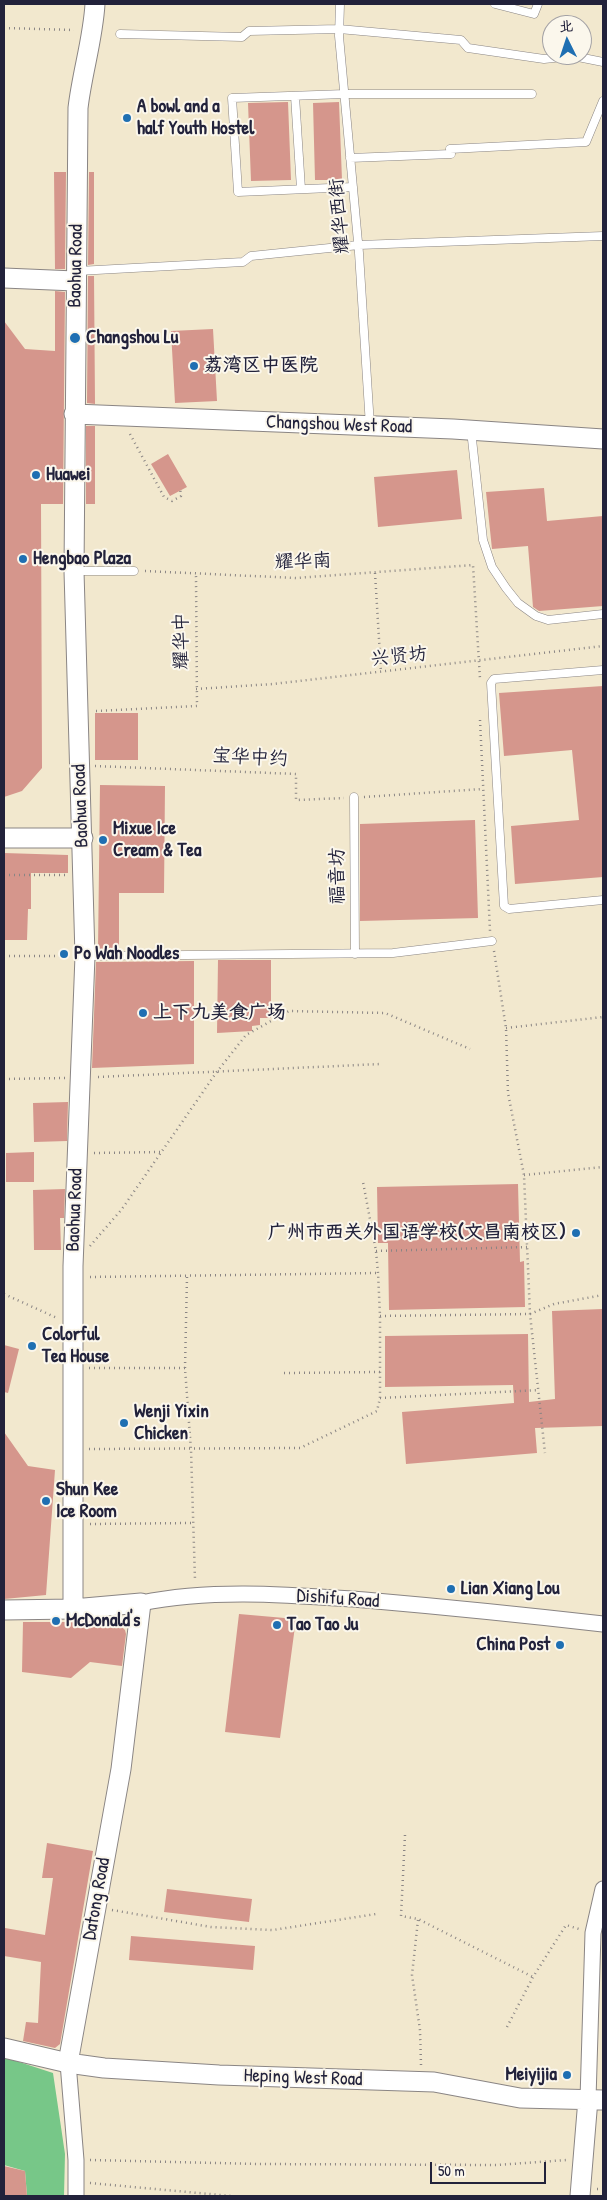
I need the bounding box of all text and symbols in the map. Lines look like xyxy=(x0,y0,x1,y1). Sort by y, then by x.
north arrow xyxy=(542,15,592,65)
text: 北 xyxy=(558,16,574,36)
place label: A bowl and a half Youth Hostel xyxy=(137,96,254,140)
marker: A bowl and a half Youth Hostel xyxy=(121,112,133,124)
street label: 耀华西街 xyxy=(325,177,355,255)
street label: Baohua Road xyxy=(64,224,88,308)
place label: Changshou Lu xyxy=(86,327,178,349)
marker: Changshou Lu xyxy=(68,331,82,345)
place label: 荔湾区中医院 xyxy=(204,355,318,377)
marker: 荔湾区中医院 xyxy=(188,360,200,372)
street label: Changshou West Road xyxy=(265,411,413,439)
place label: Huawei xyxy=(46,464,91,486)
marker: Huawei xyxy=(30,469,42,481)
place label: Hengbao Plaza xyxy=(33,548,131,570)
street label: 耀华南 xyxy=(274,550,332,574)
marker: Hengbao Plaza xyxy=(17,553,29,565)
street label: 耀华中 xyxy=(171,613,193,669)
street label: 兴贤坊 xyxy=(369,643,429,671)
street label: 宝华中约 xyxy=(211,745,289,771)
street label: Baohua Road xyxy=(68,764,94,848)
place label: Mixue Ice Cream & Tea xyxy=(113,818,201,862)
marker: Mixue Ice Cream & Tea xyxy=(97,834,109,846)
street label: 福音坊 xyxy=(327,848,349,904)
place label: Po Wah Noodles xyxy=(74,943,179,965)
marker: Po Wah Noodles xyxy=(58,948,70,960)
place label: 上下九美食广场 xyxy=(153,1002,286,1024)
marker: 上下九美食广场 xyxy=(137,1007,149,1019)
street label: Baohua Road xyxy=(62,1168,88,1252)
place label: 广州市西关外国语学校(文昌南校区) xyxy=(268,1222,566,1244)
marker: 广州市西关外国语学校(文昌南校区) xyxy=(570,1227,582,1239)
place label: Colorful Tea House xyxy=(42,1324,109,1368)
marker: Colorful Tea House xyxy=(26,1340,38,1352)
place label: Wenji Yixin Chicken xyxy=(134,1401,209,1445)
marker: Wenji Yixin Chicken xyxy=(118,1417,130,1429)
place label: Shun Kee Ice Room xyxy=(56,1479,118,1523)
marker: Shun Kee Ice Room xyxy=(40,1495,52,1507)
place label: Lian Xiang Lou xyxy=(461,1578,560,1600)
marker: Lian Xiang Lou xyxy=(445,1583,457,1595)
street label: Dishifu Road xyxy=(296,1585,380,1613)
place label: McDonald's xyxy=(66,1610,140,1632)
place label: Tao Tao Ju xyxy=(287,1614,358,1636)
marker: McDonald's xyxy=(50,1615,62,1627)
marker: Tao Tao Ju xyxy=(271,1619,283,1631)
place label: China Post xyxy=(476,1634,550,1656)
marker: China Post xyxy=(554,1639,566,1651)
street label: Datong Road xyxy=(79,1856,115,1942)
place label: Meiyijia xyxy=(505,2064,557,2086)
street label: Heping West Road xyxy=(243,2065,363,2091)
marker: Meiyijia xyxy=(561,2069,573,2081)
scale bar xyxy=(432,2152,548,2184)
text: 50 m xyxy=(438,2160,465,2181)

